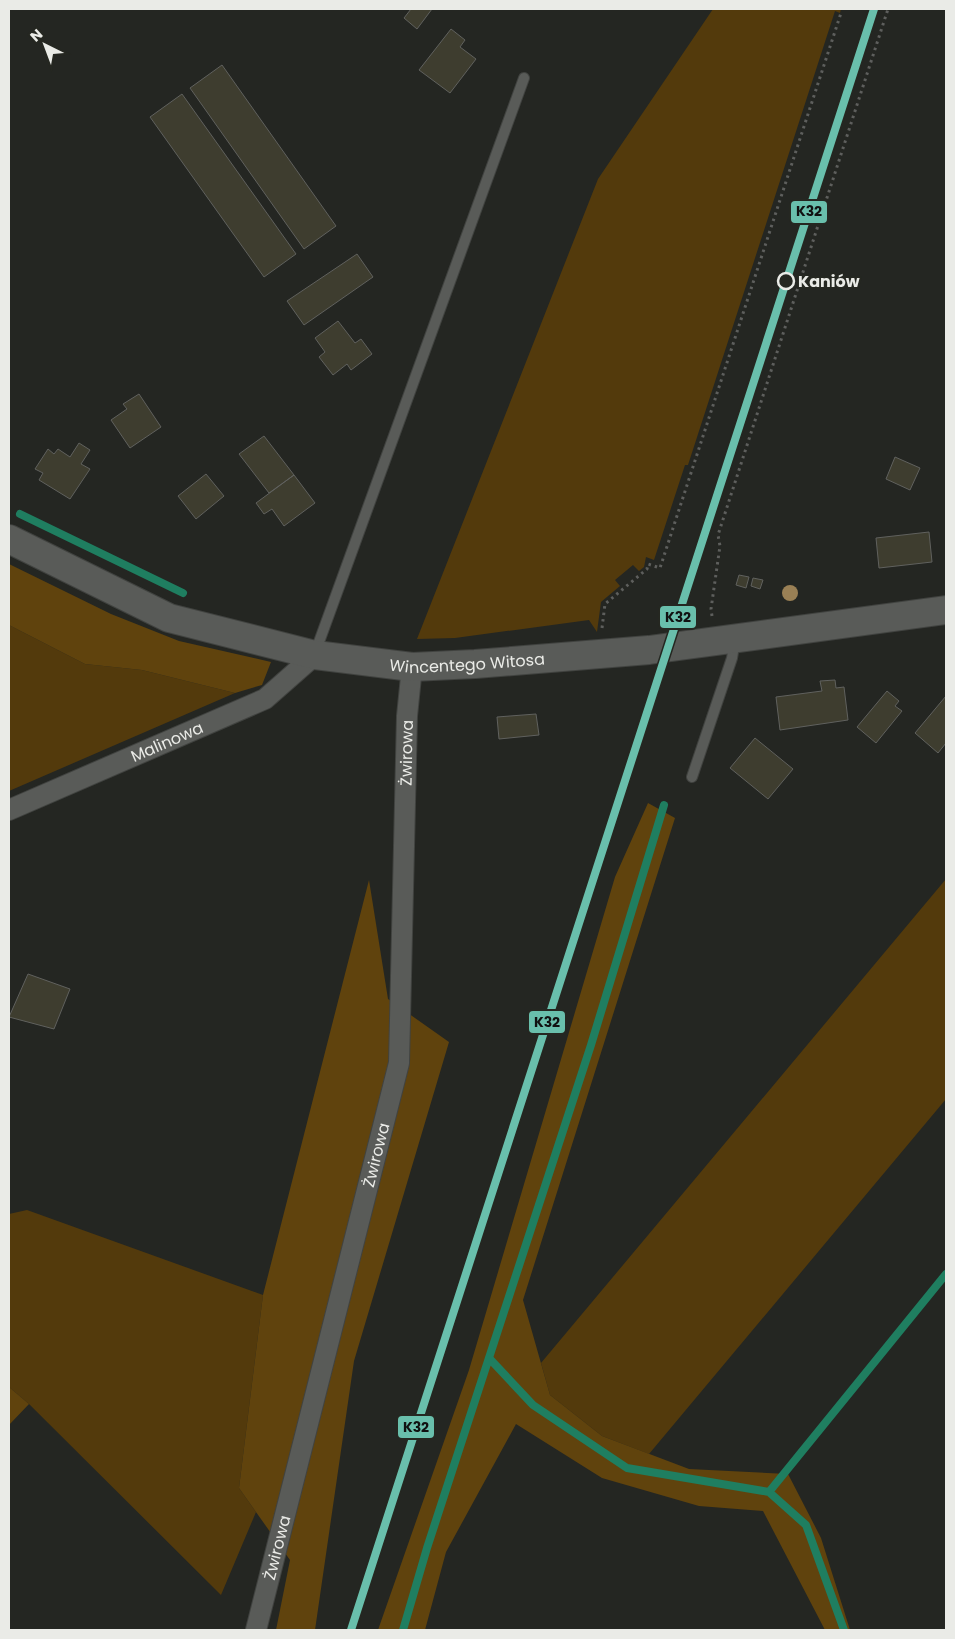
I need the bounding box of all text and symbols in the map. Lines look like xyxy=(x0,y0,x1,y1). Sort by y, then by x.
north arrow xyxy=(20,20,70,70)
text: N xyxy=(26,24,47,46)
line badge: K32 xyxy=(790,200,828,224)
text: K32 xyxy=(796,201,822,221)
place label: Kaniów xyxy=(798,270,860,293)
marker: Kaniów xyxy=(777,272,795,290)
line badge: K32 xyxy=(659,605,697,629)
text: K32 xyxy=(665,607,691,627)
street label: Wincentego Witosa xyxy=(388,647,546,679)
street label: Malinowa xyxy=(127,716,207,768)
street label: Żwirowa xyxy=(394,720,419,786)
line badge: K32 xyxy=(528,1010,566,1034)
text: K32 xyxy=(534,1012,560,1032)
street label: Żwirowa xyxy=(357,1120,396,1190)
line badge: K32 xyxy=(397,1415,435,1439)
text: K32 xyxy=(403,1417,429,1437)
street label: Żwirowa xyxy=(258,1513,296,1582)

